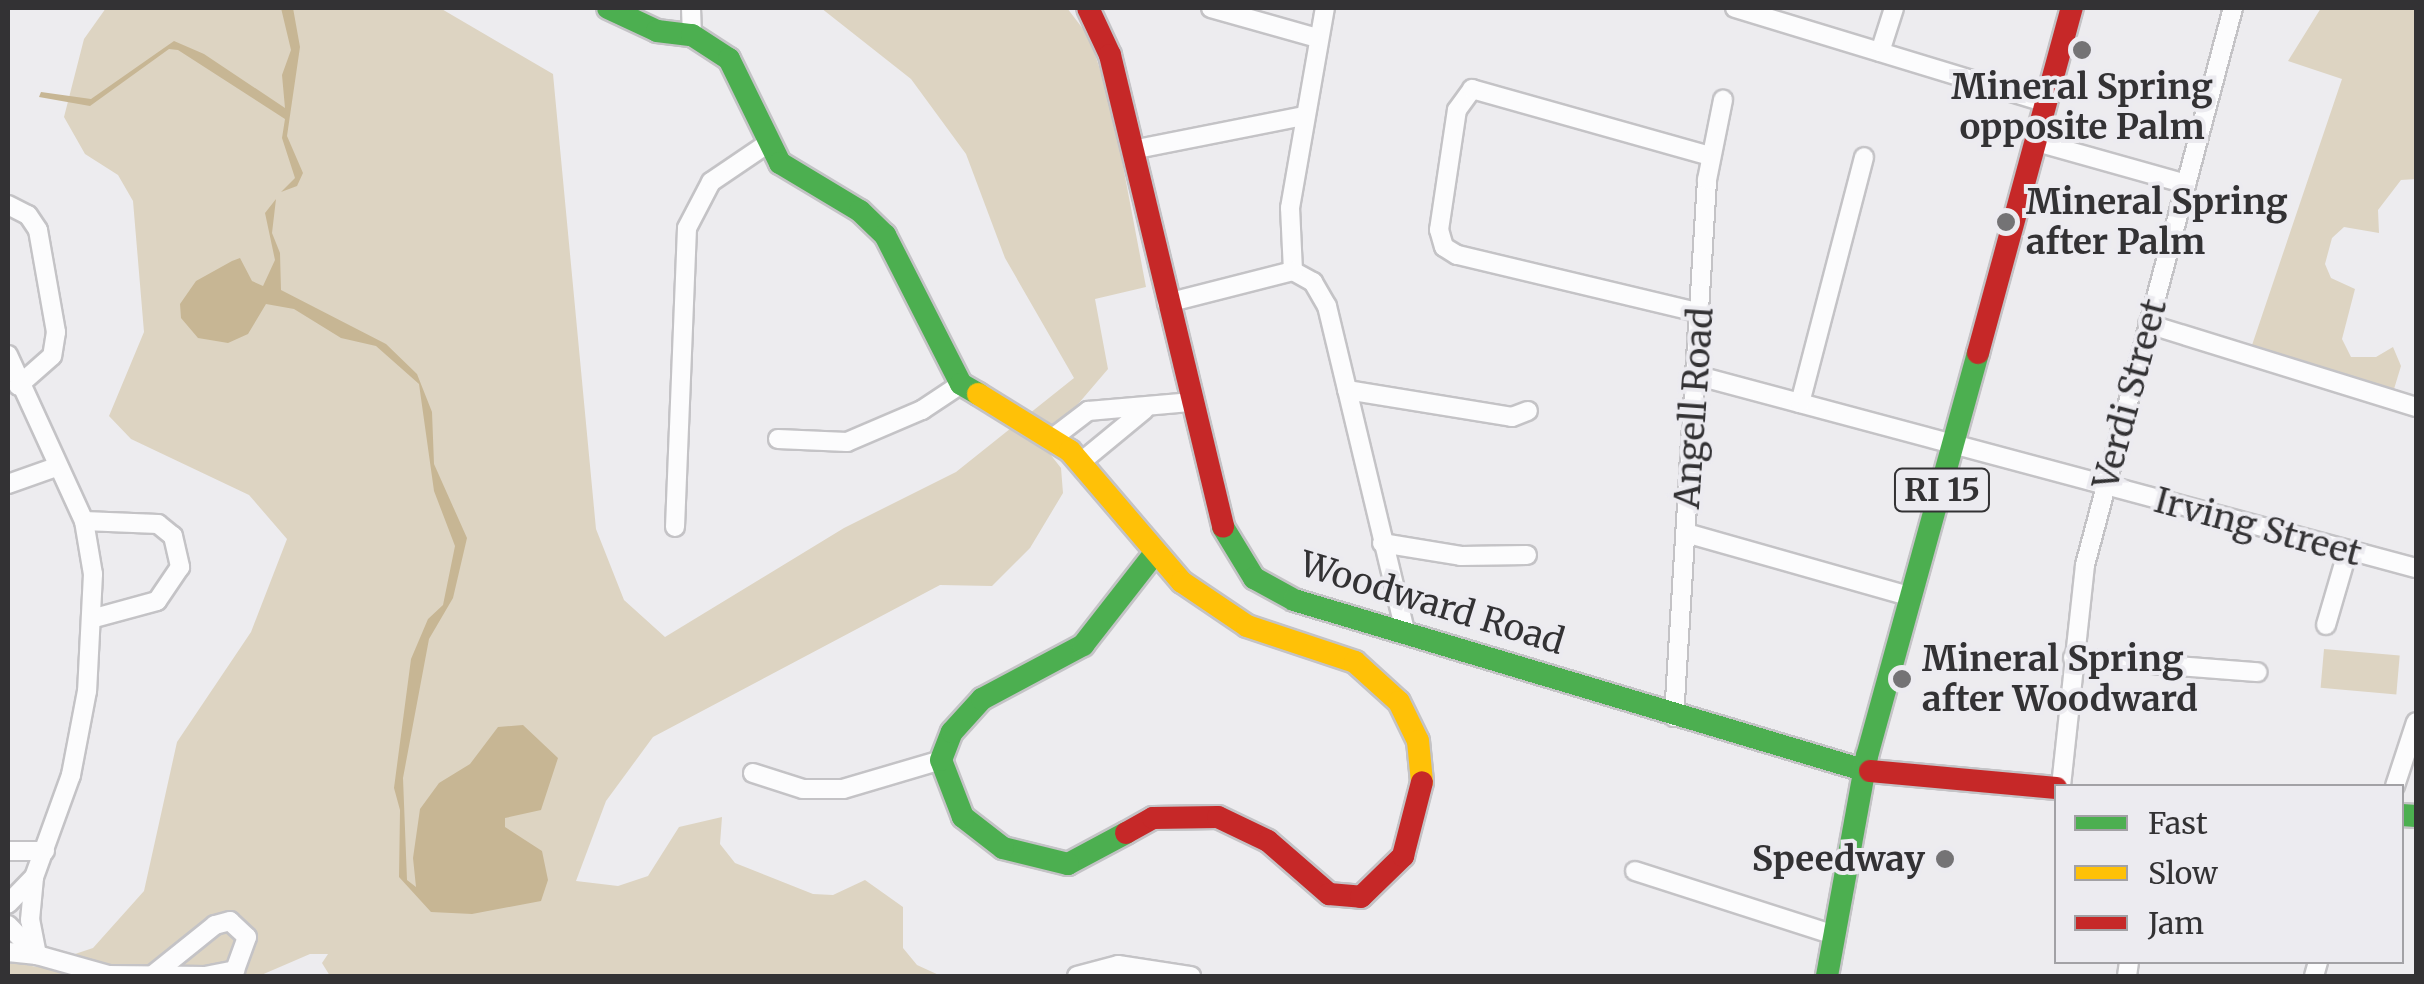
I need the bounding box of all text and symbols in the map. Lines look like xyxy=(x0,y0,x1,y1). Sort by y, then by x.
marker: Mineral Spring opposite Palm xyxy=(2071,39,2093,61)
place label: Mineral Spring opposite Palm xyxy=(1951,66,2213,148)
place label: Mineral Spring after Palm xyxy=(2026,181,2288,263)
marker: Mineral Spring after Palm xyxy=(1995,211,2017,233)
street label: Verdi Street xyxy=(2084,294,2176,494)
street label: Angell Road xyxy=(1666,306,1722,510)
road number: RI 15 xyxy=(1892,463,1992,517)
street label: Irving Street xyxy=(2150,479,2366,575)
street label: Woodward Road xyxy=(1295,543,1569,663)
place label: Mineral Spring after Woodward xyxy=(1922,638,2198,720)
marker: Mineral Spring after Woodward xyxy=(1891,668,1913,690)
legend xyxy=(2054,784,2404,964)
text: Fast xyxy=(2148,804,2208,842)
place label: Speedway xyxy=(1752,838,1925,880)
marker: Speedway xyxy=(1934,848,1956,870)
text: Slow xyxy=(2148,854,2218,892)
text: Jam xyxy=(2148,904,2204,942)

